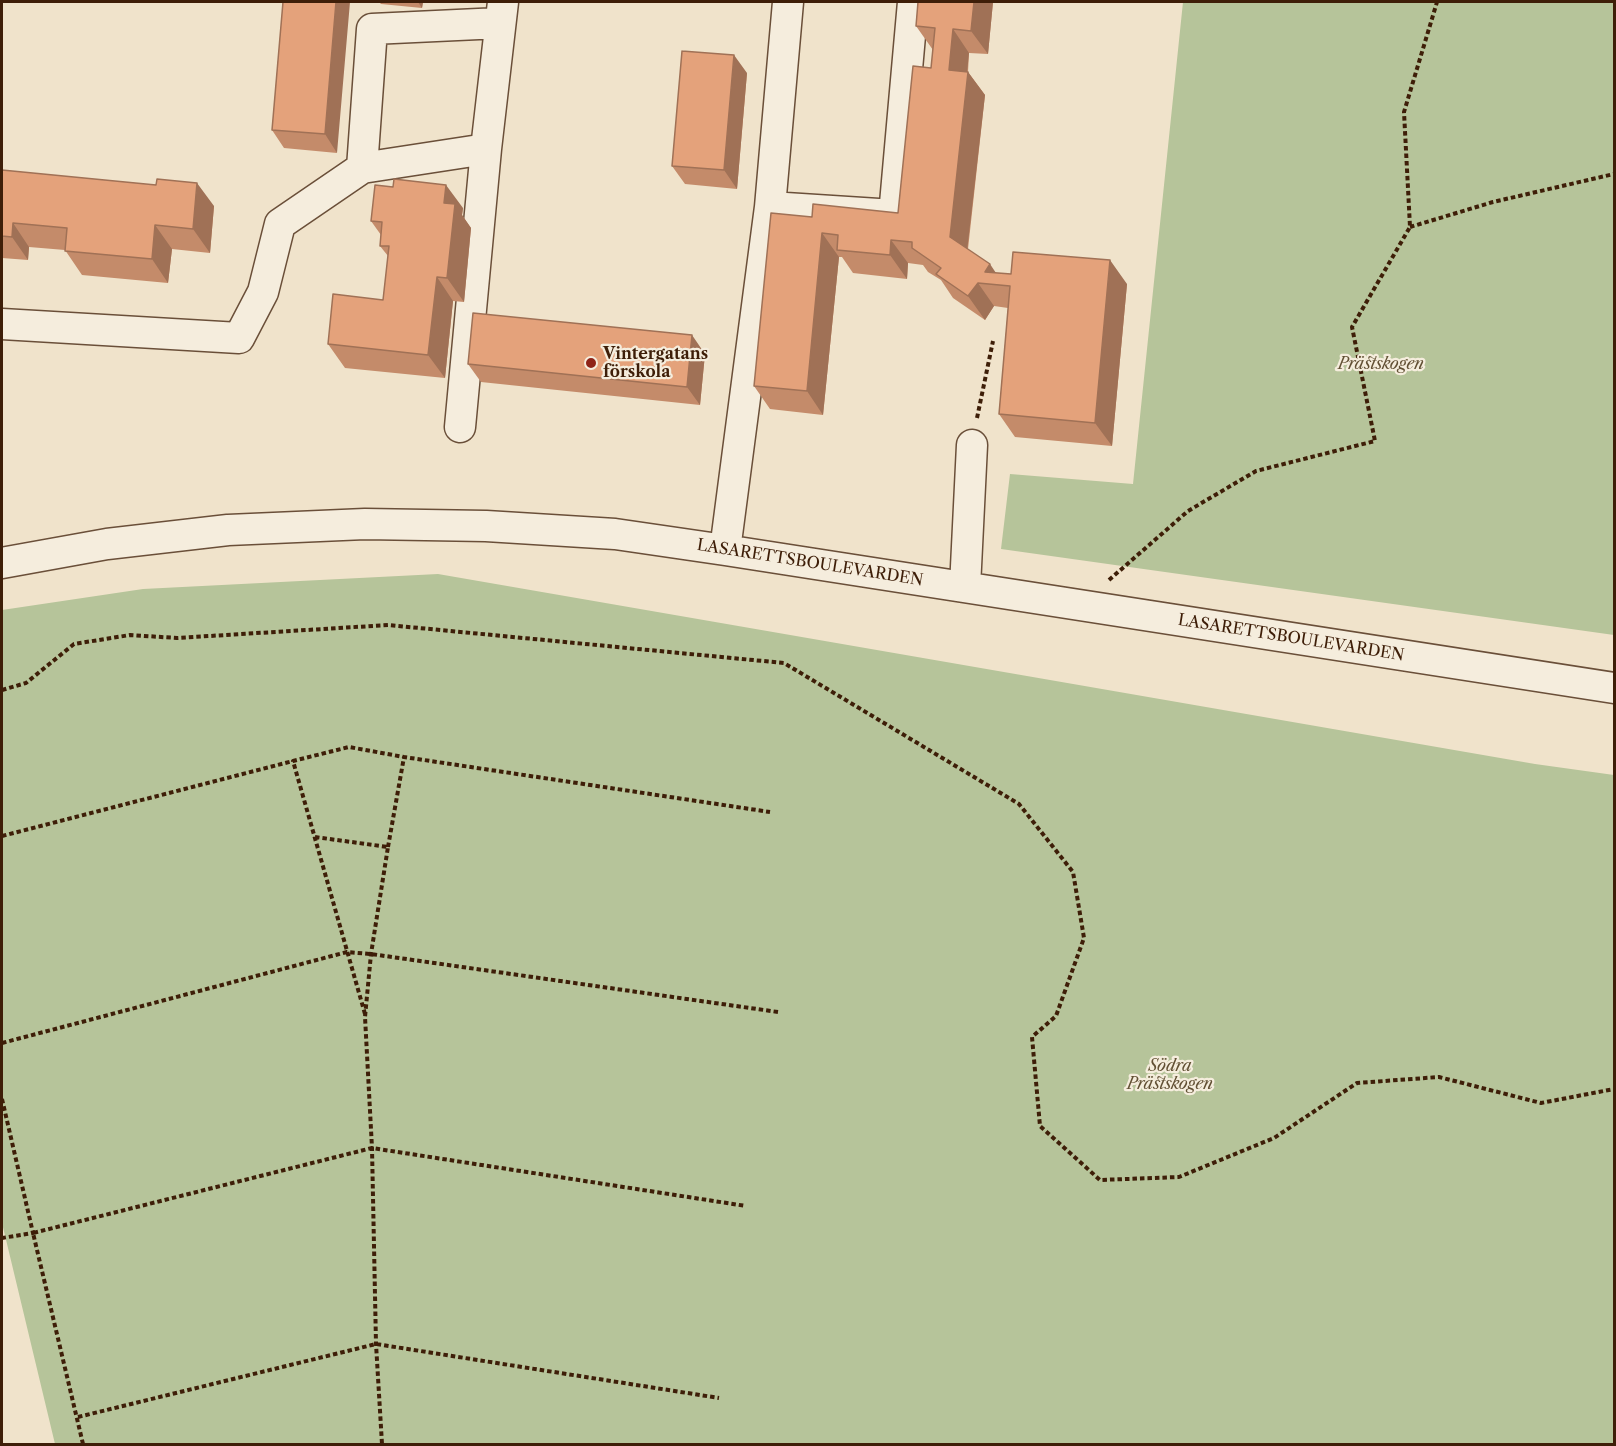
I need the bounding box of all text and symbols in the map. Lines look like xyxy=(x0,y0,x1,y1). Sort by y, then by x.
place label: Vintergatans förskola xyxy=(603,344,708,382)
park label: Prästskogen xyxy=(1338,354,1424,374)
marker: Vintergatans förskola xyxy=(584,356,598,370)
street label: LASARETTSBOULEVARDEN xyxy=(695,536,925,590)
street label: LASARETTSBOULEVARDEN xyxy=(1176,611,1406,665)
park label: Södra Prästskogen xyxy=(1127,1056,1213,1094)

